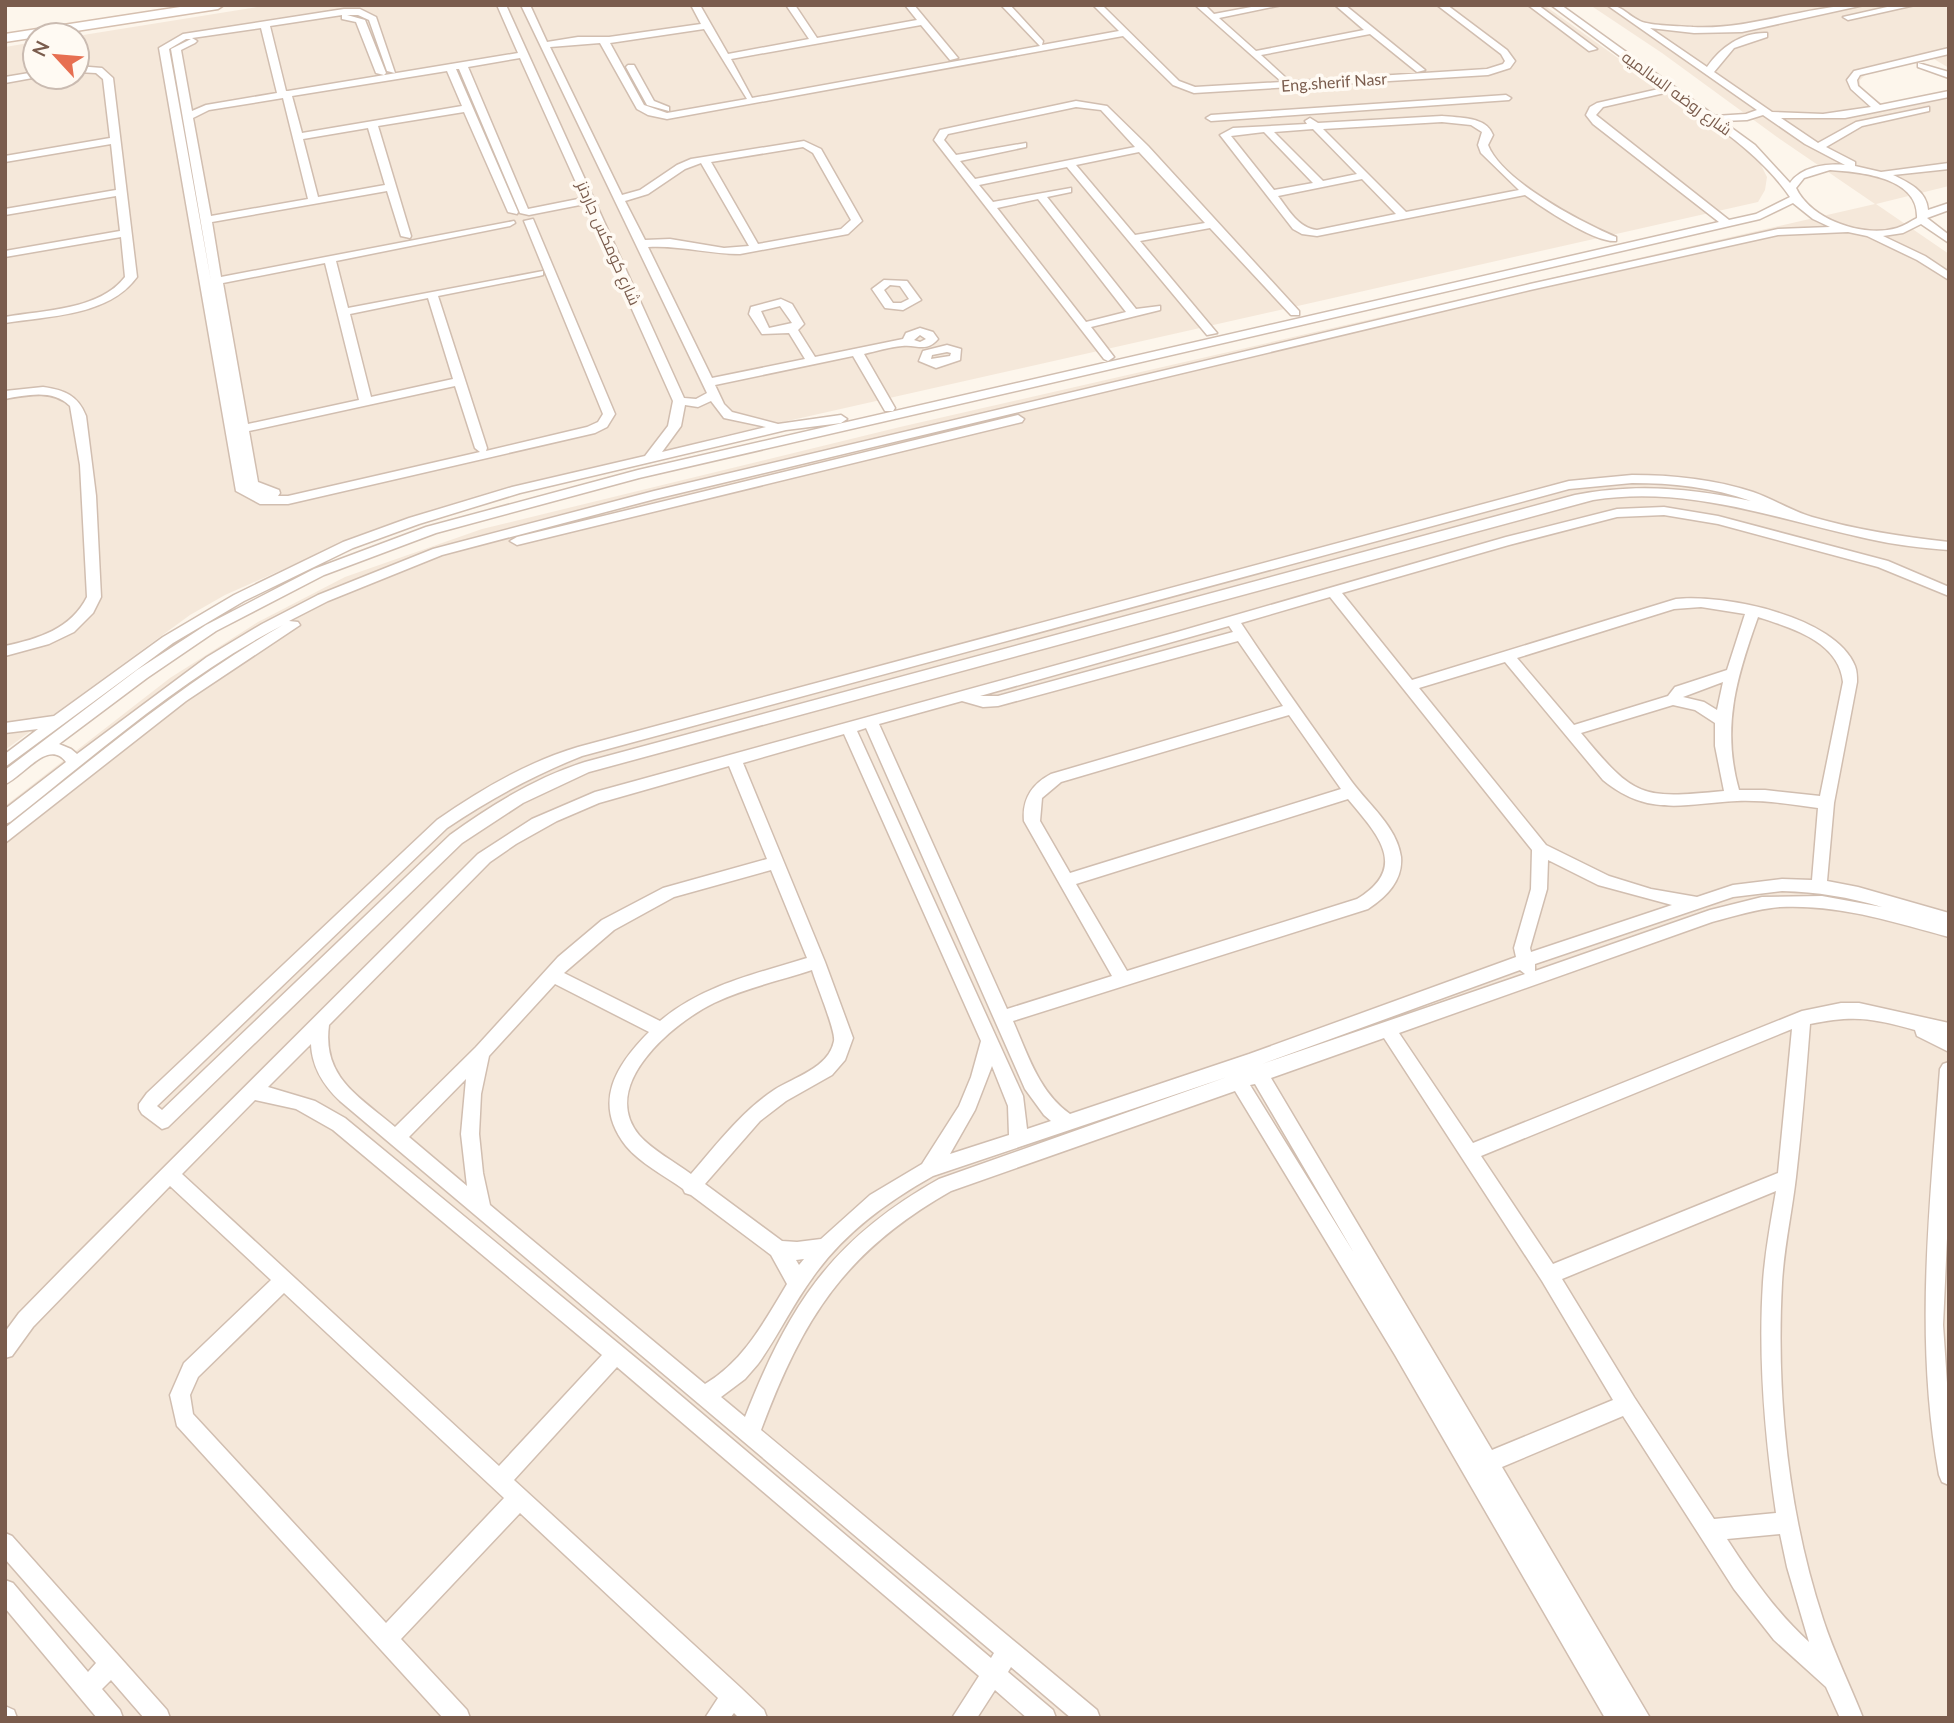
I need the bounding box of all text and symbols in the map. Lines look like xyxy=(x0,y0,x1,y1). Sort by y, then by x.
north arrow xyxy=(21,21,91,91)
text: N xyxy=(27,37,54,60)
street label: شارع روضه السالميه xyxy=(1617,46,1736,141)
street label: Eng.sherif Nasr xyxy=(1280,68,1388,95)
street label: شارع كومكس جاردنز xyxy=(570,177,645,309)

